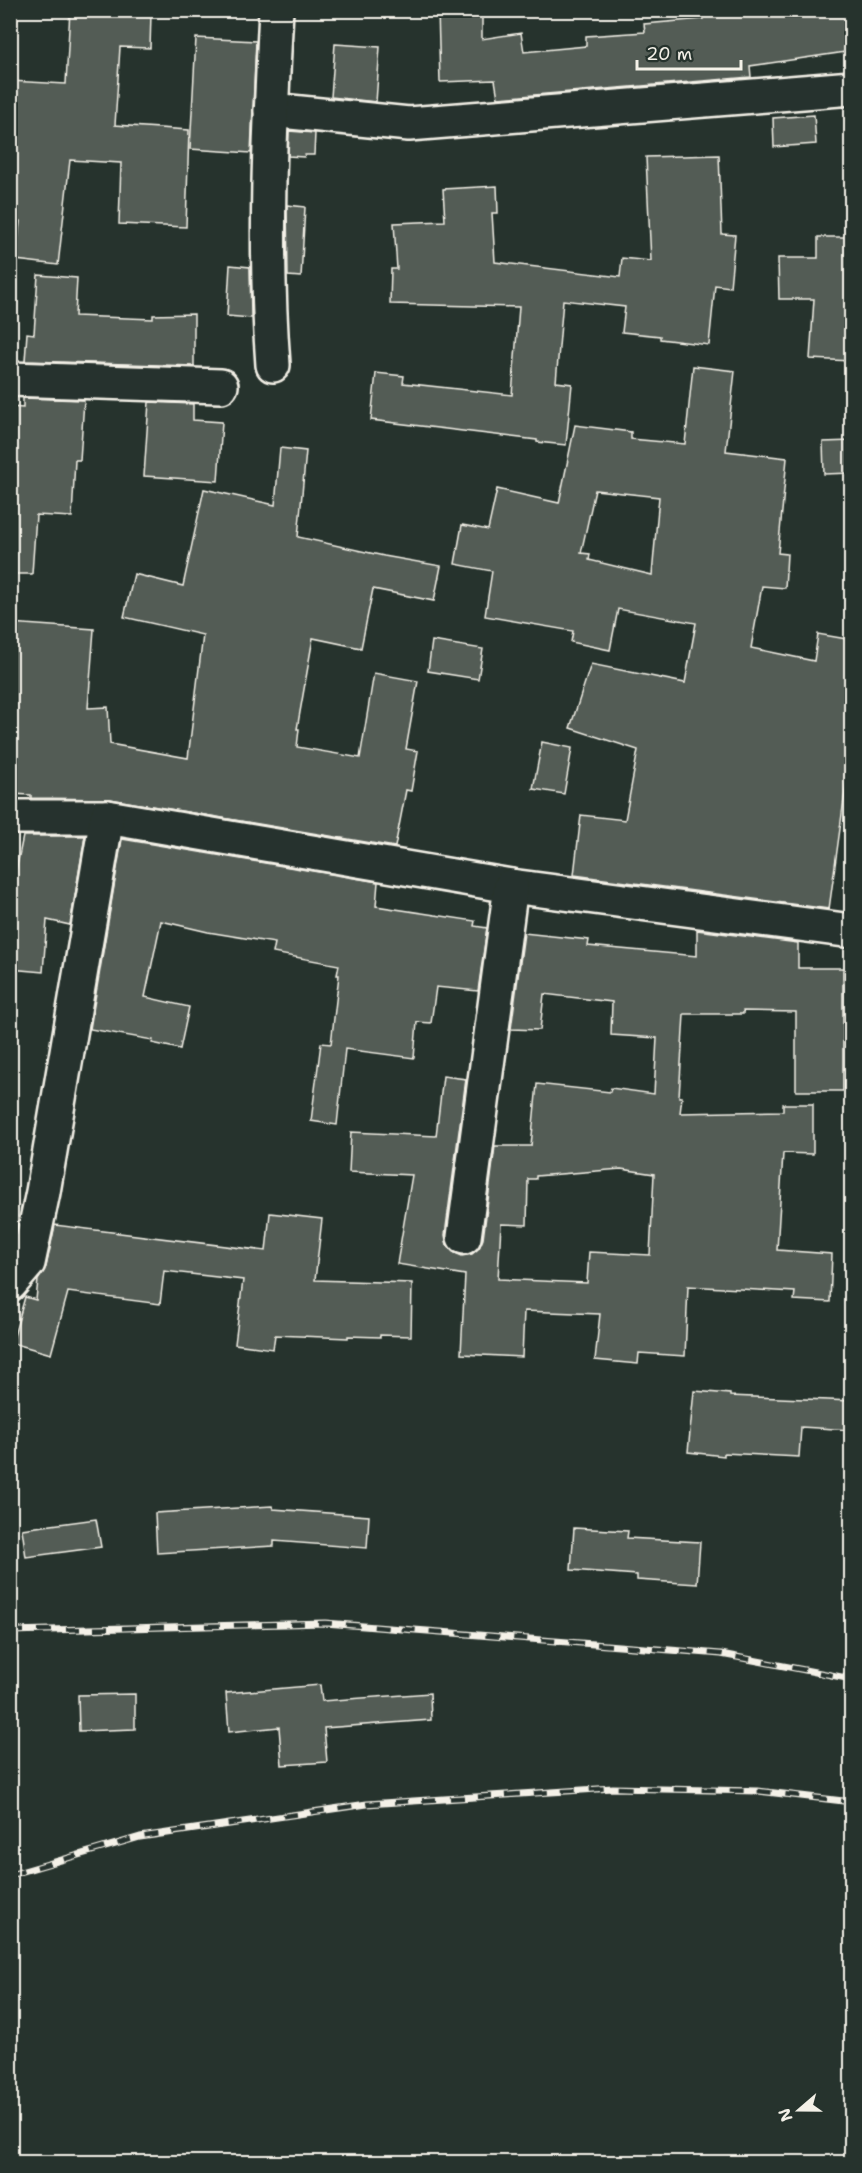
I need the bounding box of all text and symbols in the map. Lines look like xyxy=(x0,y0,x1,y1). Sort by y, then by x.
scale bar xyxy=(637,33,740,71)
text: 20 m xyxy=(646,42,692,66)
north arrow xyxy=(769,2080,829,2140)
text: N xyxy=(773,2105,797,2125)

